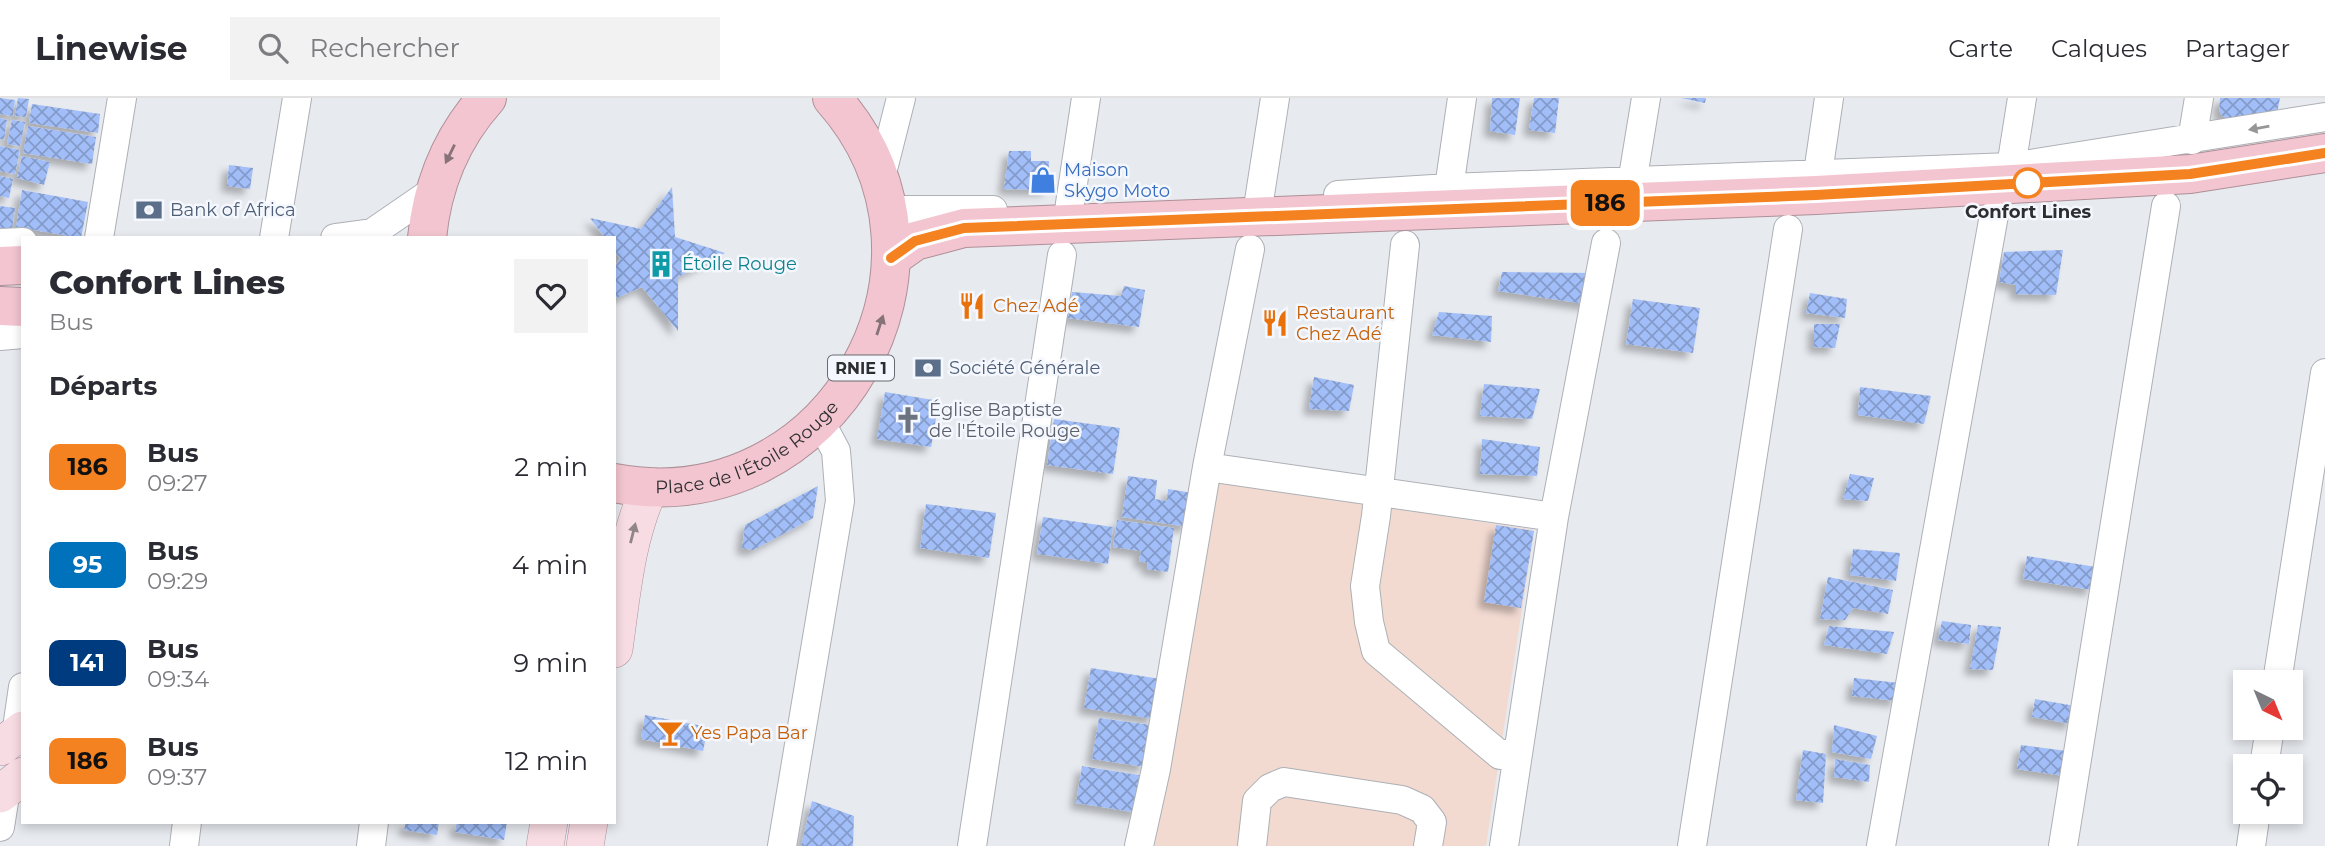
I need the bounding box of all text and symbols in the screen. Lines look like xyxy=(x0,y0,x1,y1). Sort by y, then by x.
search box xyxy=(230,17,720,80)
text: Linewise xyxy=(35,28,188,68)
icon: search xyxy=(254,29,292,67)
text: Rechercher xyxy=(310,32,460,64)
text: Carte xyxy=(1948,34,2013,63)
text: Calques xyxy=(2051,34,2147,63)
text: Partager xyxy=(2185,34,2290,63)
one-way arrow xyxy=(2248,123,2270,134)
one-way arrow xyxy=(444,144,455,164)
place label: Maison Skygo Moto xyxy=(1064,159,1170,202)
shop icon: Maison Skygo Moto xyxy=(1028,165,1058,195)
marker: Confort Lines xyxy=(2013,168,2043,198)
line badge: 186 xyxy=(1565,180,1645,226)
text: 186 xyxy=(1585,188,1625,217)
bank icon: Bank of Africa xyxy=(134,195,164,225)
place label: Bank of Africa xyxy=(170,199,296,221)
place label: Confort Lines xyxy=(1965,201,2092,223)
building icon: Étoile Rouge xyxy=(646,249,676,279)
place label: Étoile Rouge xyxy=(682,253,797,275)
button: heart xyxy=(514,259,588,333)
text: Confort Lines xyxy=(49,262,285,302)
restaurant icon: Chez Adé xyxy=(957,291,987,321)
place label: Chez Adé xyxy=(993,295,1079,317)
place label: Restaurant Chez Adé xyxy=(1296,302,1395,345)
text: Bus xyxy=(49,308,93,336)
restaurant icon: Restaurant Chez Adé xyxy=(1260,308,1290,338)
one-way arrow xyxy=(875,314,885,335)
bank icon: Société Générale xyxy=(913,353,943,383)
road number: RNIE 1 xyxy=(828,356,894,380)
place label: Société Générale xyxy=(949,357,1100,379)
text: Départs xyxy=(49,370,157,402)
street label: Place de l'Étoile Rouge xyxy=(655,396,843,498)
place label: Église Baptiste de l'Étoile Rouge xyxy=(929,399,1080,442)
church icon: Église Baptiste de l'Étoile Rouge xyxy=(893,405,923,435)
text: Bus xyxy=(147,437,199,469)
text: 2 min xyxy=(514,451,588,483)
text: 186 xyxy=(67,452,108,481)
text: 09:27 xyxy=(147,469,208,497)
one-way arrow xyxy=(628,522,639,544)
text: Bus xyxy=(147,535,199,567)
text: 4 min xyxy=(512,549,588,581)
text: 95 xyxy=(73,550,102,579)
text: 09:29 xyxy=(147,567,208,595)
text: Bus xyxy=(147,633,199,665)
text: 9 min xyxy=(513,647,588,679)
text: 141 xyxy=(70,648,105,677)
text: 09:34 xyxy=(147,665,209,693)
north arrow xyxy=(2233,670,2303,740)
map controls xyxy=(2233,670,2303,824)
bar icon: Yes Papa Bar xyxy=(655,718,685,748)
place label: Yes Papa Bar xyxy=(691,722,808,744)
text: Bus xyxy=(147,731,199,763)
text: 12 min xyxy=(505,745,588,777)
text: 186 xyxy=(67,746,108,775)
button: locate xyxy=(2233,754,2303,824)
text: 09:37 xyxy=(147,763,207,791)

